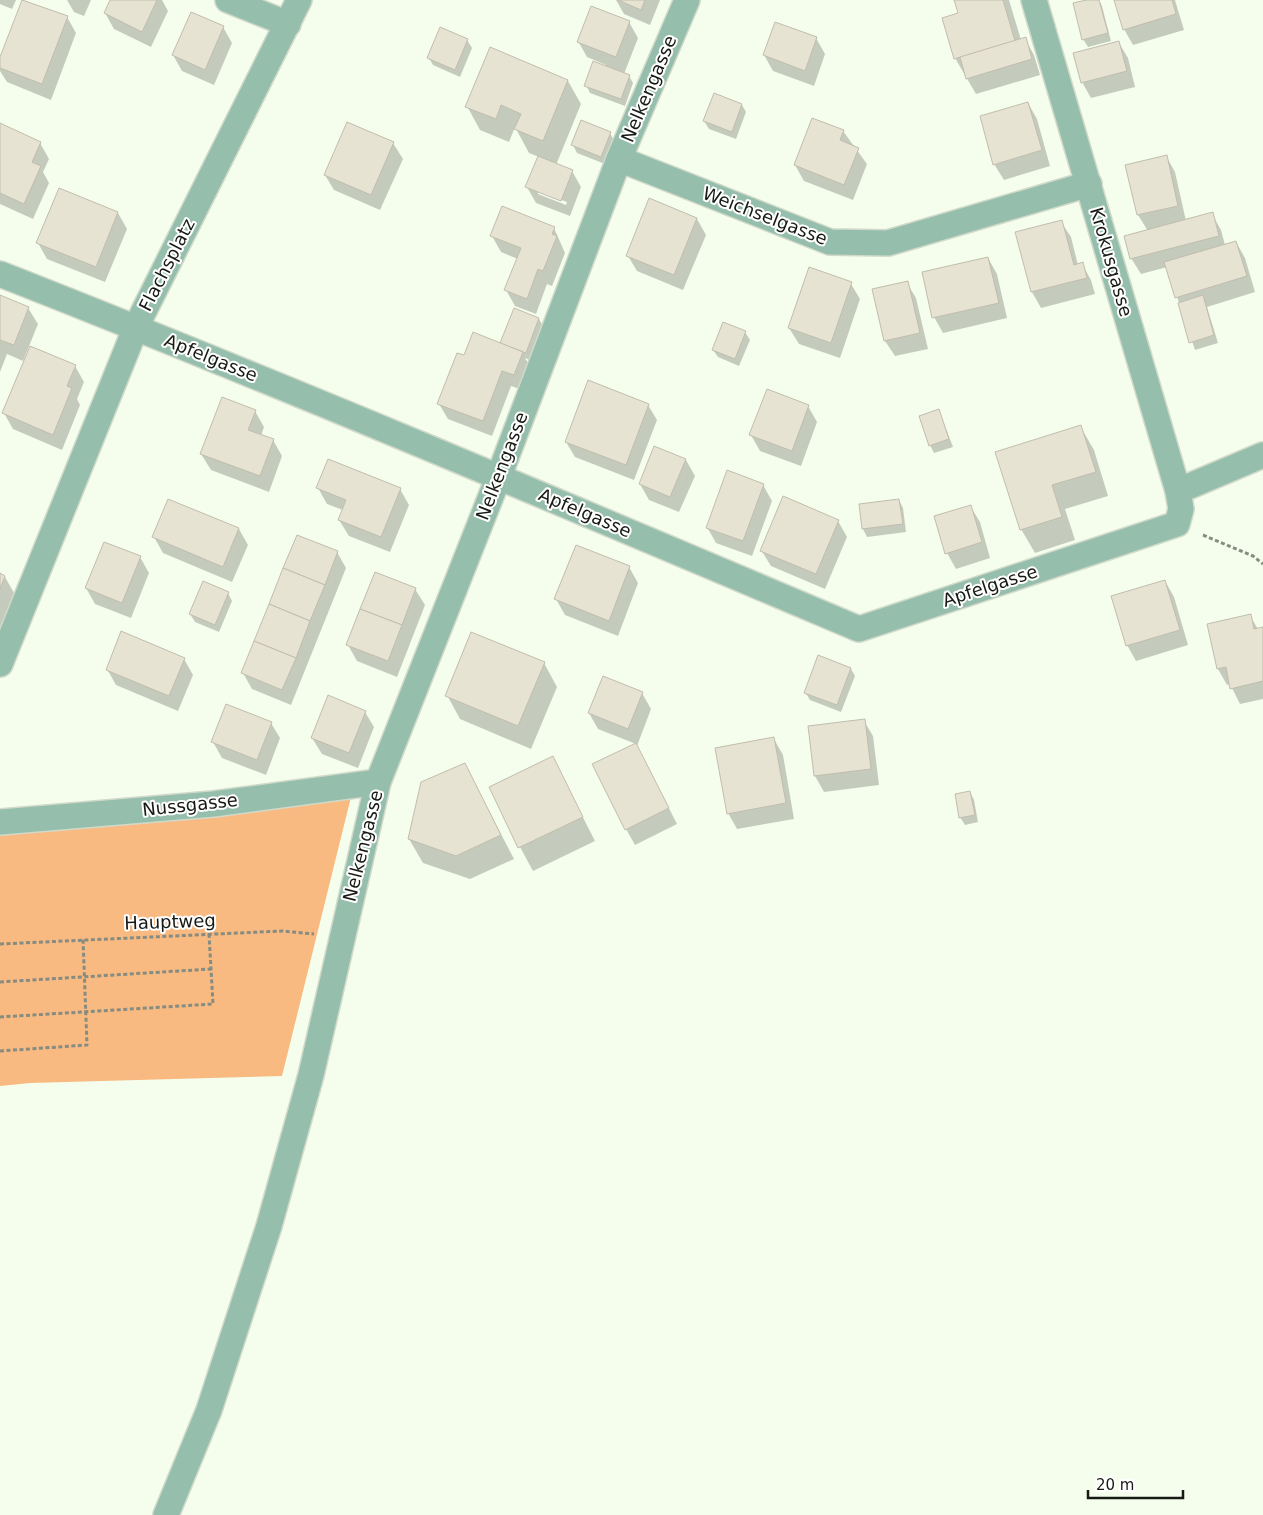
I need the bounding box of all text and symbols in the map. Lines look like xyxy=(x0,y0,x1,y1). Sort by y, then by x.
street label: Nelkengasse xyxy=(617,32,680,145)
street label: Weichselgasse xyxy=(700,182,831,249)
street label: Krokusgasse xyxy=(1086,205,1137,319)
street label: Flachsplatz xyxy=(134,215,199,315)
street label: Apfelgasse xyxy=(162,329,261,386)
street label: Nelkengasse xyxy=(471,409,532,523)
street label: Apfelgasse xyxy=(536,484,635,541)
street label: Apfelgasse xyxy=(940,560,1040,611)
street label: Nelkengasse xyxy=(339,788,387,904)
street label: Nussgasse xyxy=(141,789,239,820)
street label: Hauptweg xyxy=(124,909,216,934)
scale bar xyxy=(1088,1468,1183,1500)
text: 20 m xyxy=(1096,1476,1134,1494)

